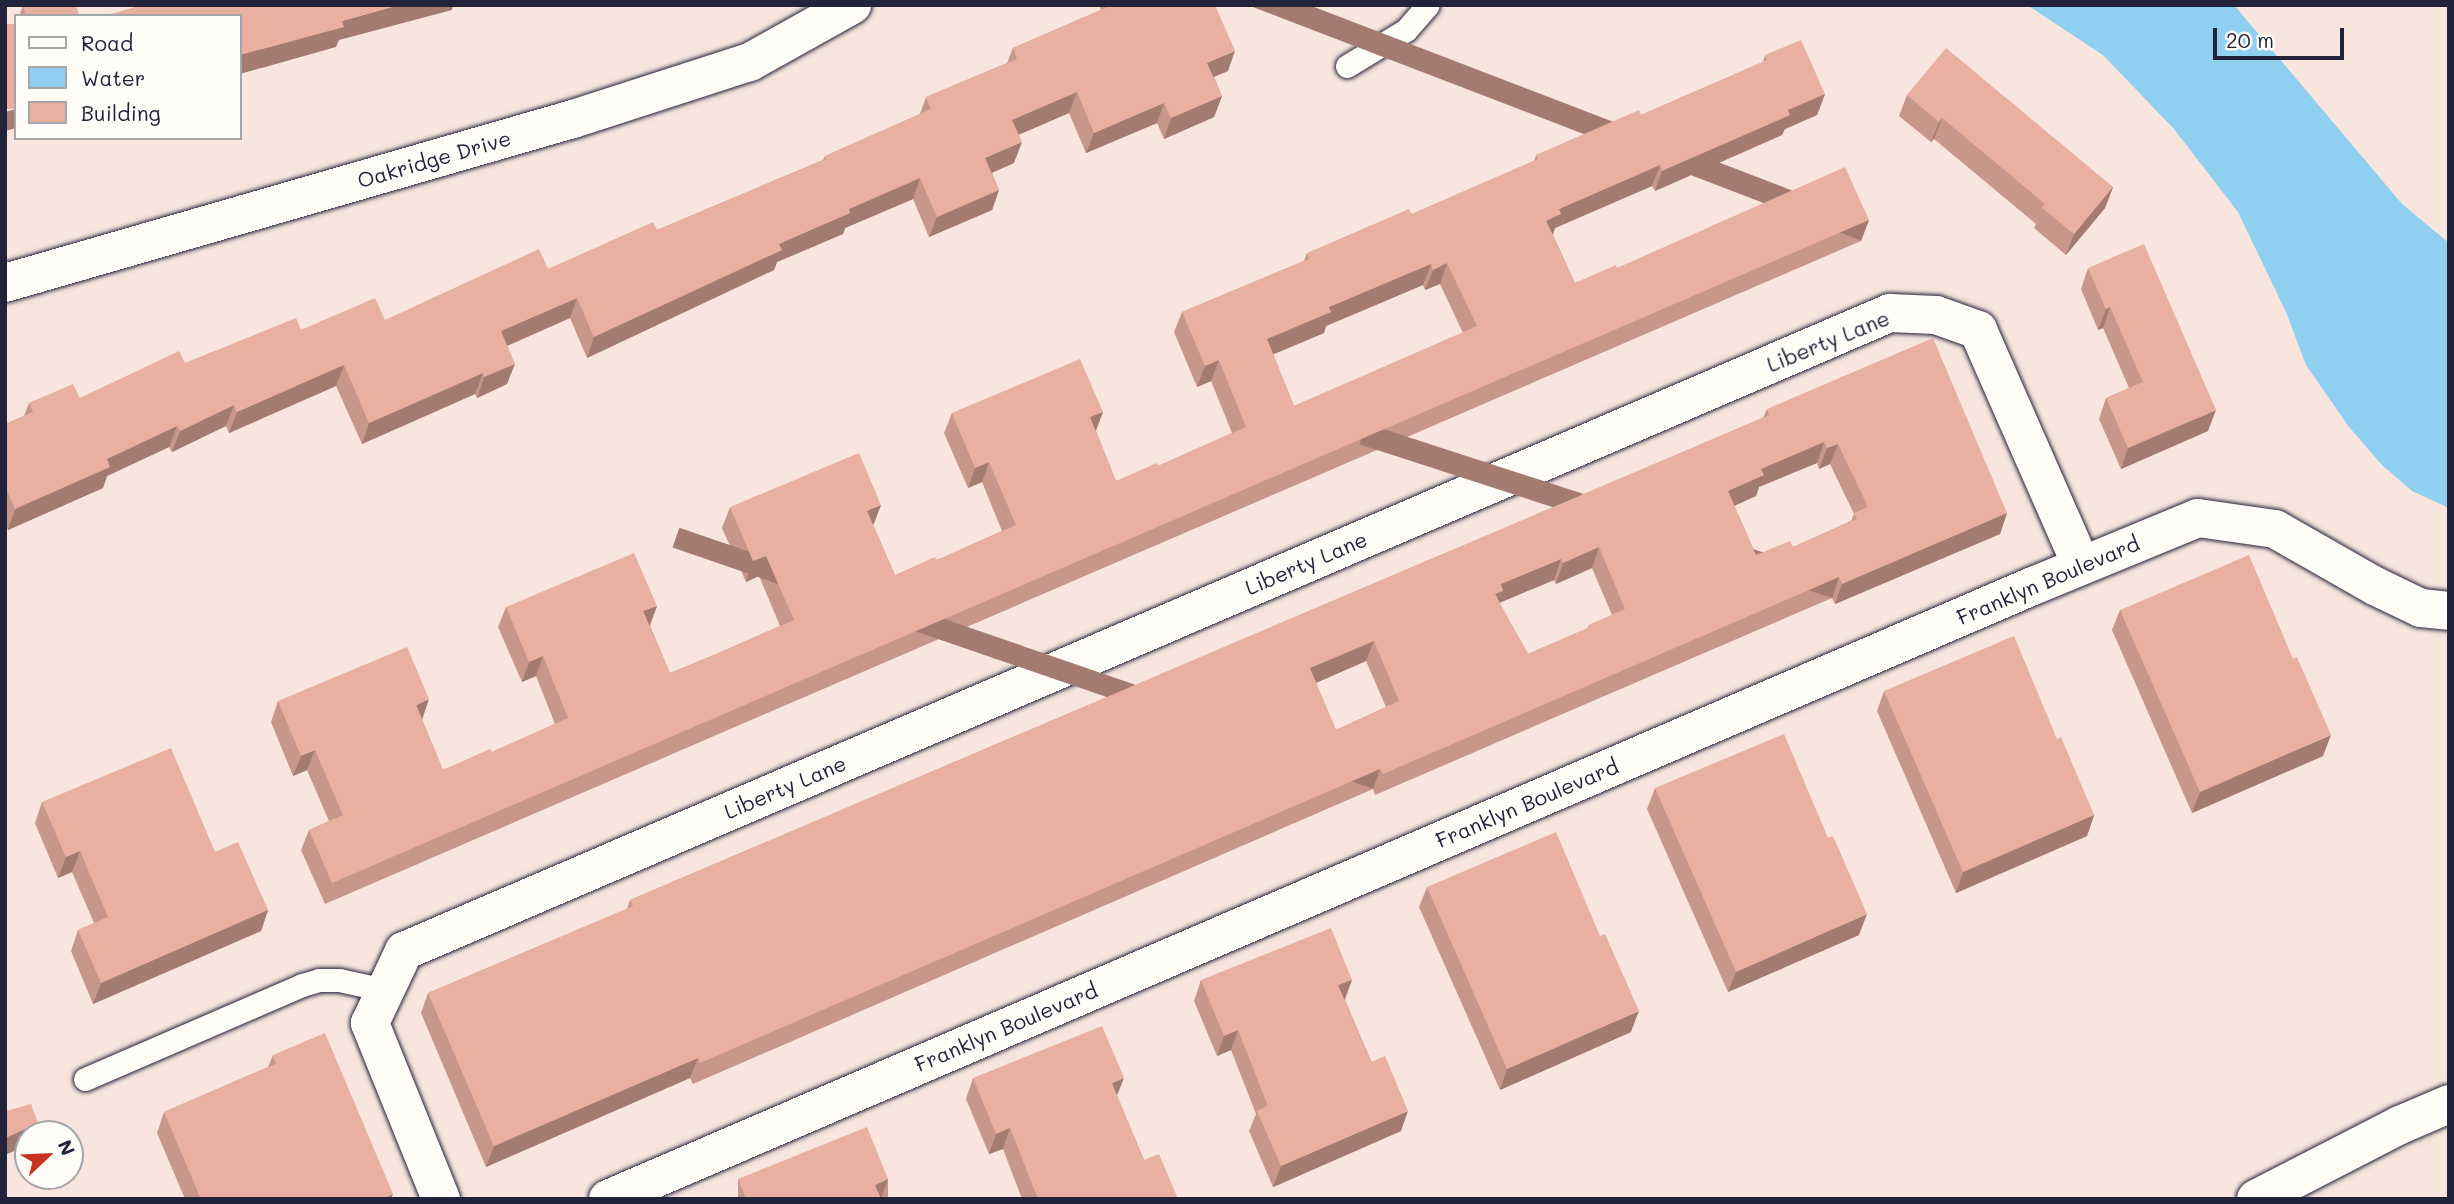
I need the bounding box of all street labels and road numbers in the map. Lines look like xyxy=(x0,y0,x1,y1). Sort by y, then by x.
street label: Oakridge Drive xyxy=(354,125,514,193)
street label: Liberty Lane xyxy=(1763,305,1893,377)
street label: Liberty Lane xyxy=(1241,526,1371,600)
street label: Franklyn Boulevard xyxy=(1953,530,2143,630)
street label: Liberty Lane xyxy=(720,750,850,824)
street label: Franklyn Boulevard xyxy=(1432,753,1622,853)
street label: Franklyn Boulevard xyxy=(911,977,1101,1077)

